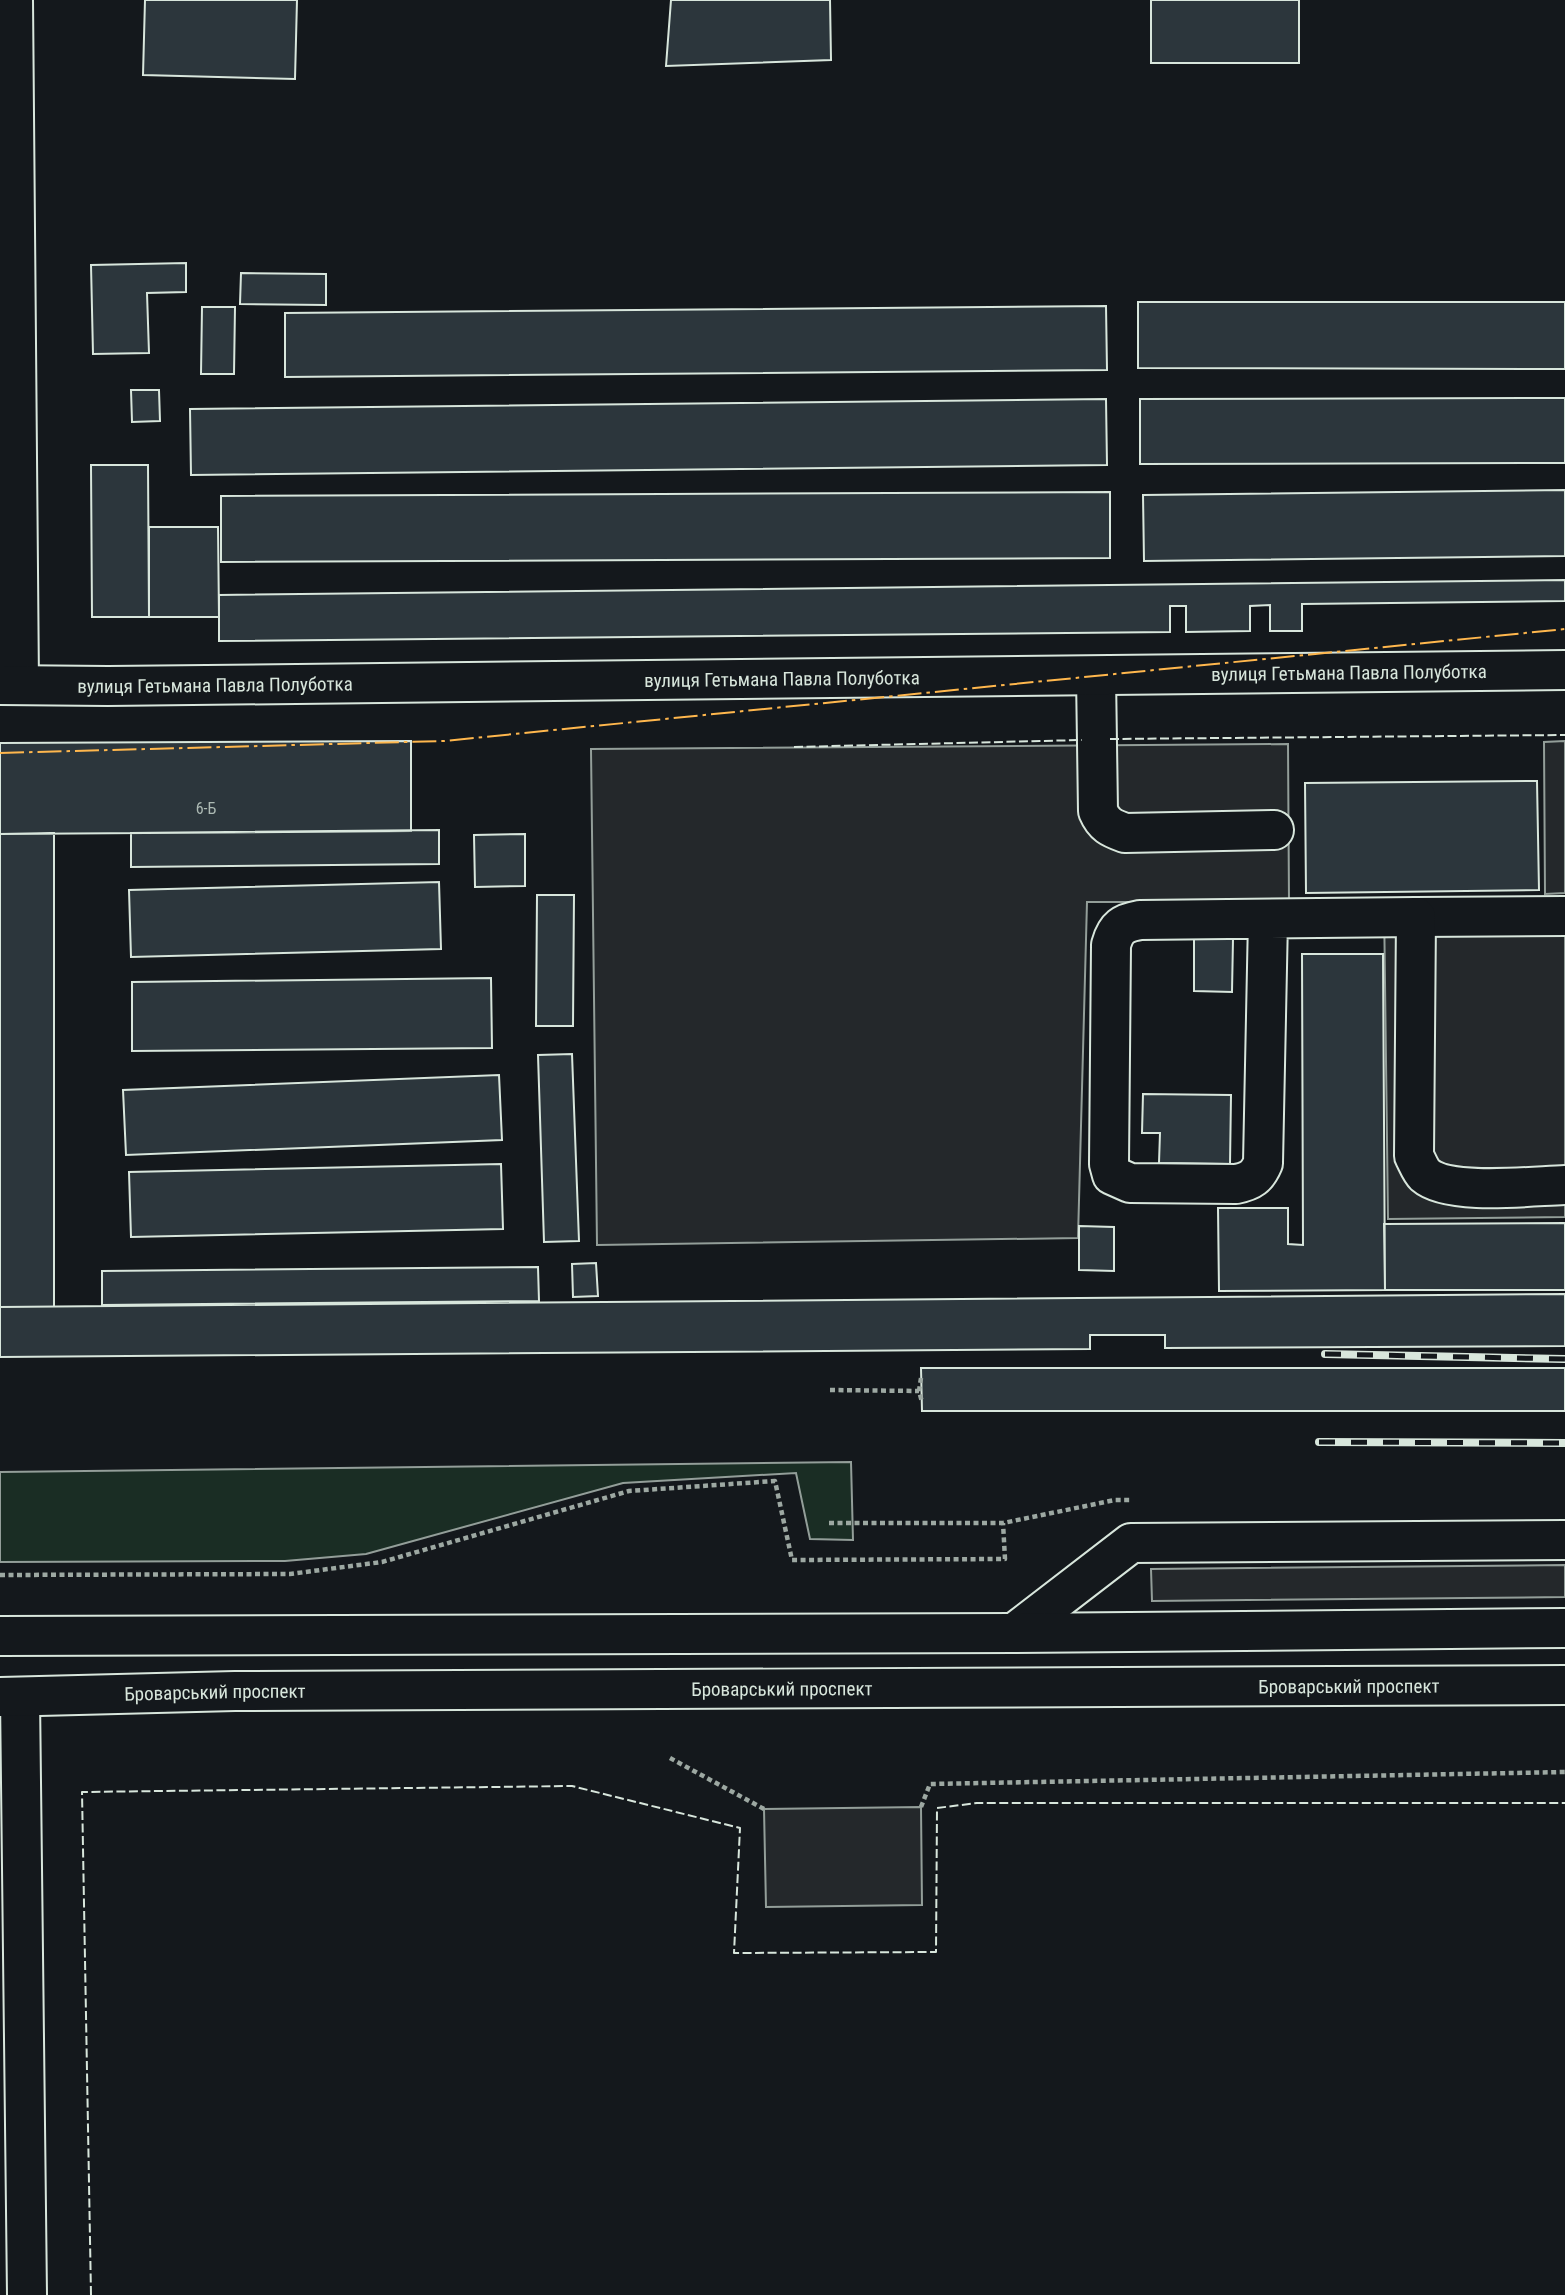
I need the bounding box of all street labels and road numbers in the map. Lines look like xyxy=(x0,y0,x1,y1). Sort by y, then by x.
street label: вулиця Гетьмана Павла Полуботка xyxy=(1211,660,1487,686)
street label: вулиця Гетьмана Павла Полуботка xyxy=(644,666,920,692)
street label: вулиця Гетьмана Павла Полуботка xyxy=(77,672,353,698)
street label: Броварський проспект xyxy=(1258,1675,1440,1698)
street label: Броварський проспект xyxy=(691,1677,873,1701)
street label: Броварський проспект xyxy=(124,1680,306,1706)

